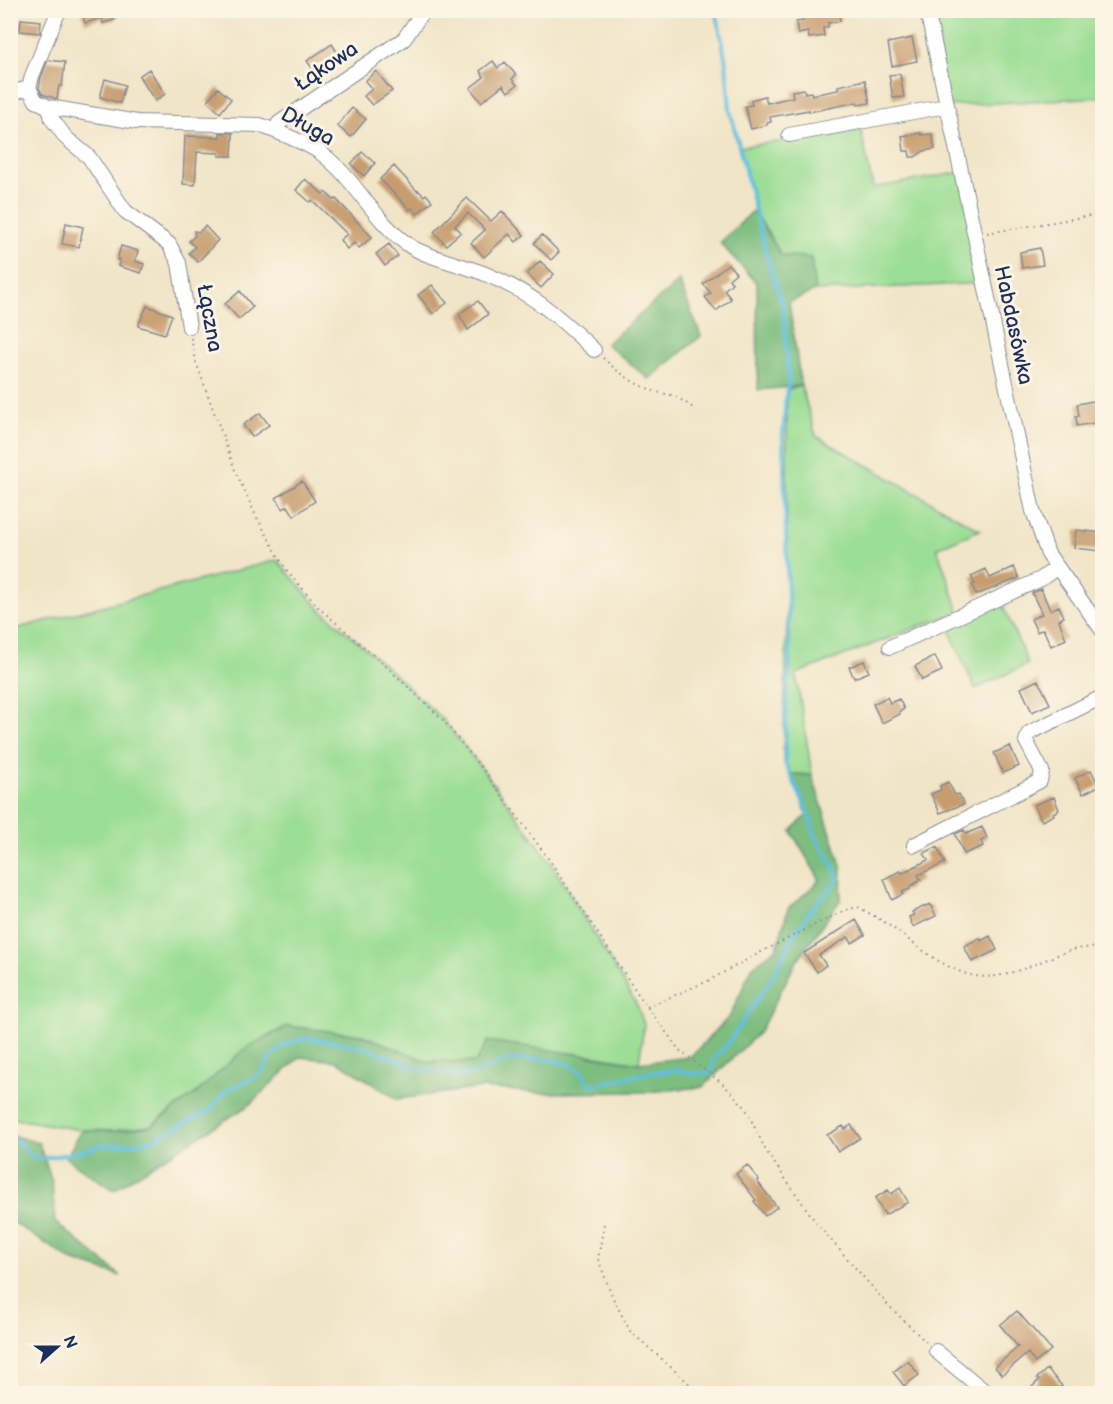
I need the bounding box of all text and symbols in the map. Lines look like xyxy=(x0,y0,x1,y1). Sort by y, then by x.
street label: Łąkowa xyxy=(290,36,363,97)
street label: Długa xyxy=(277,102,339,151)
street label: Habdasówka xyxy=(989,263,1038,387)
street label: Łączna xyxy=(191,282,228,354)
north arrow xyxy=(27,1317,87,1377)
text: N xyxy=(59,1333,81,1351)

